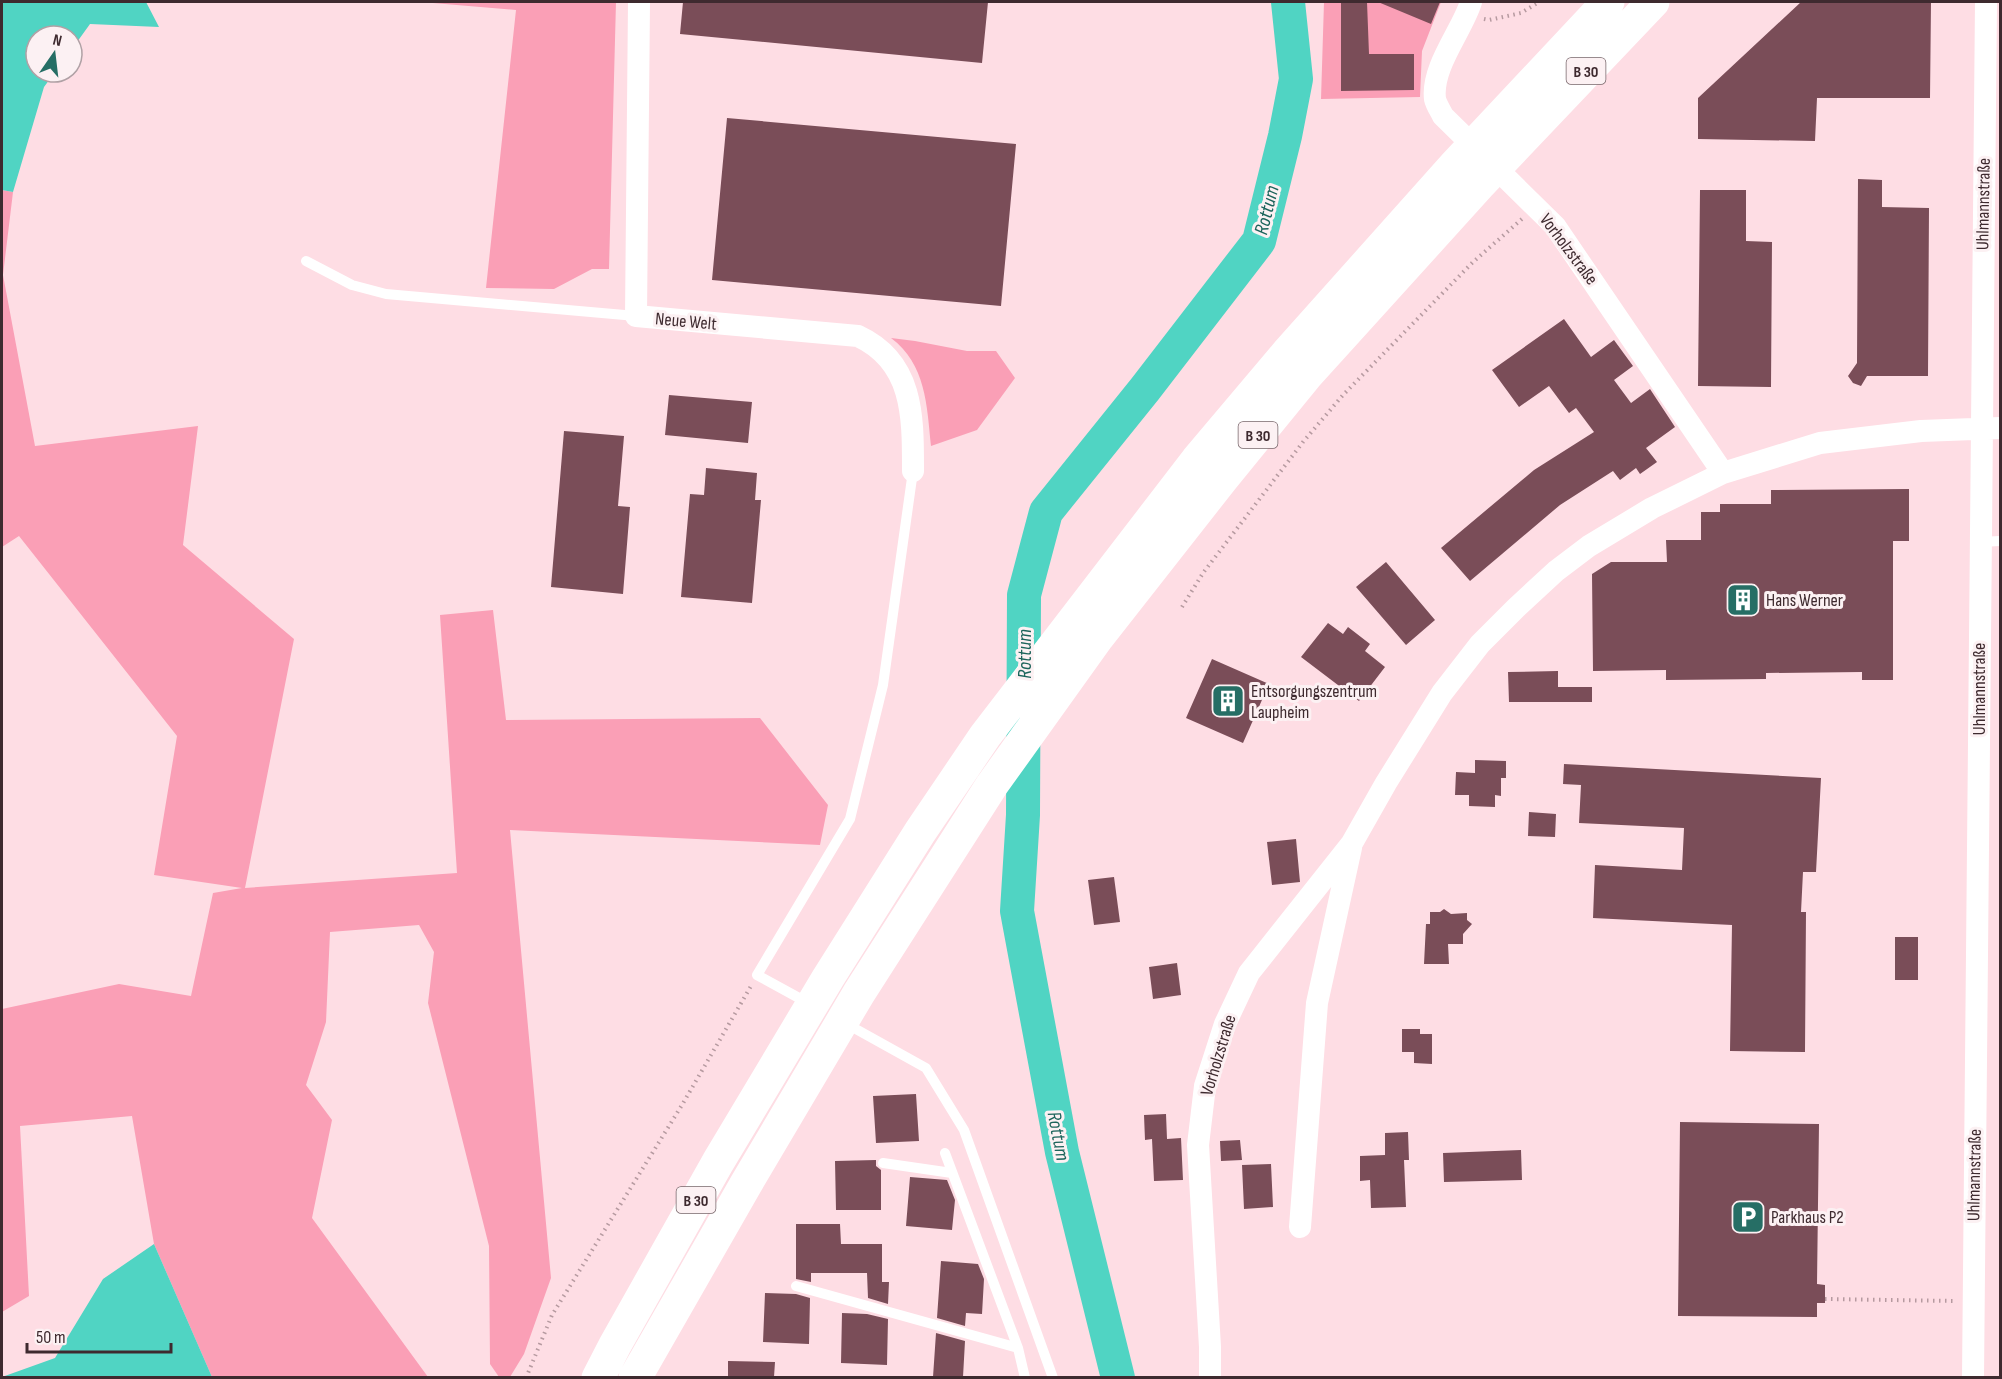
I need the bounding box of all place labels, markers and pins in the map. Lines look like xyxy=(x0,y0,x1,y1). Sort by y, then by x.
building icon: Hans Werner xyxy=(1725,582,1761,618)
place label: Hans Werner xyxy=(1766,590,1843,611)
place label: Entsorgungszentrum Laupheim xyxy=(1251,681,1377,723)
building icon: Entsorgungszentrum Laupheim xyxy=(1210,683,1246,719)
parking icon: Parkhaus P2 xyxy=(1730,1199,1766,1235)
place label: Parkhaus P2 xyxy=(1771,1207,1844,1228)

